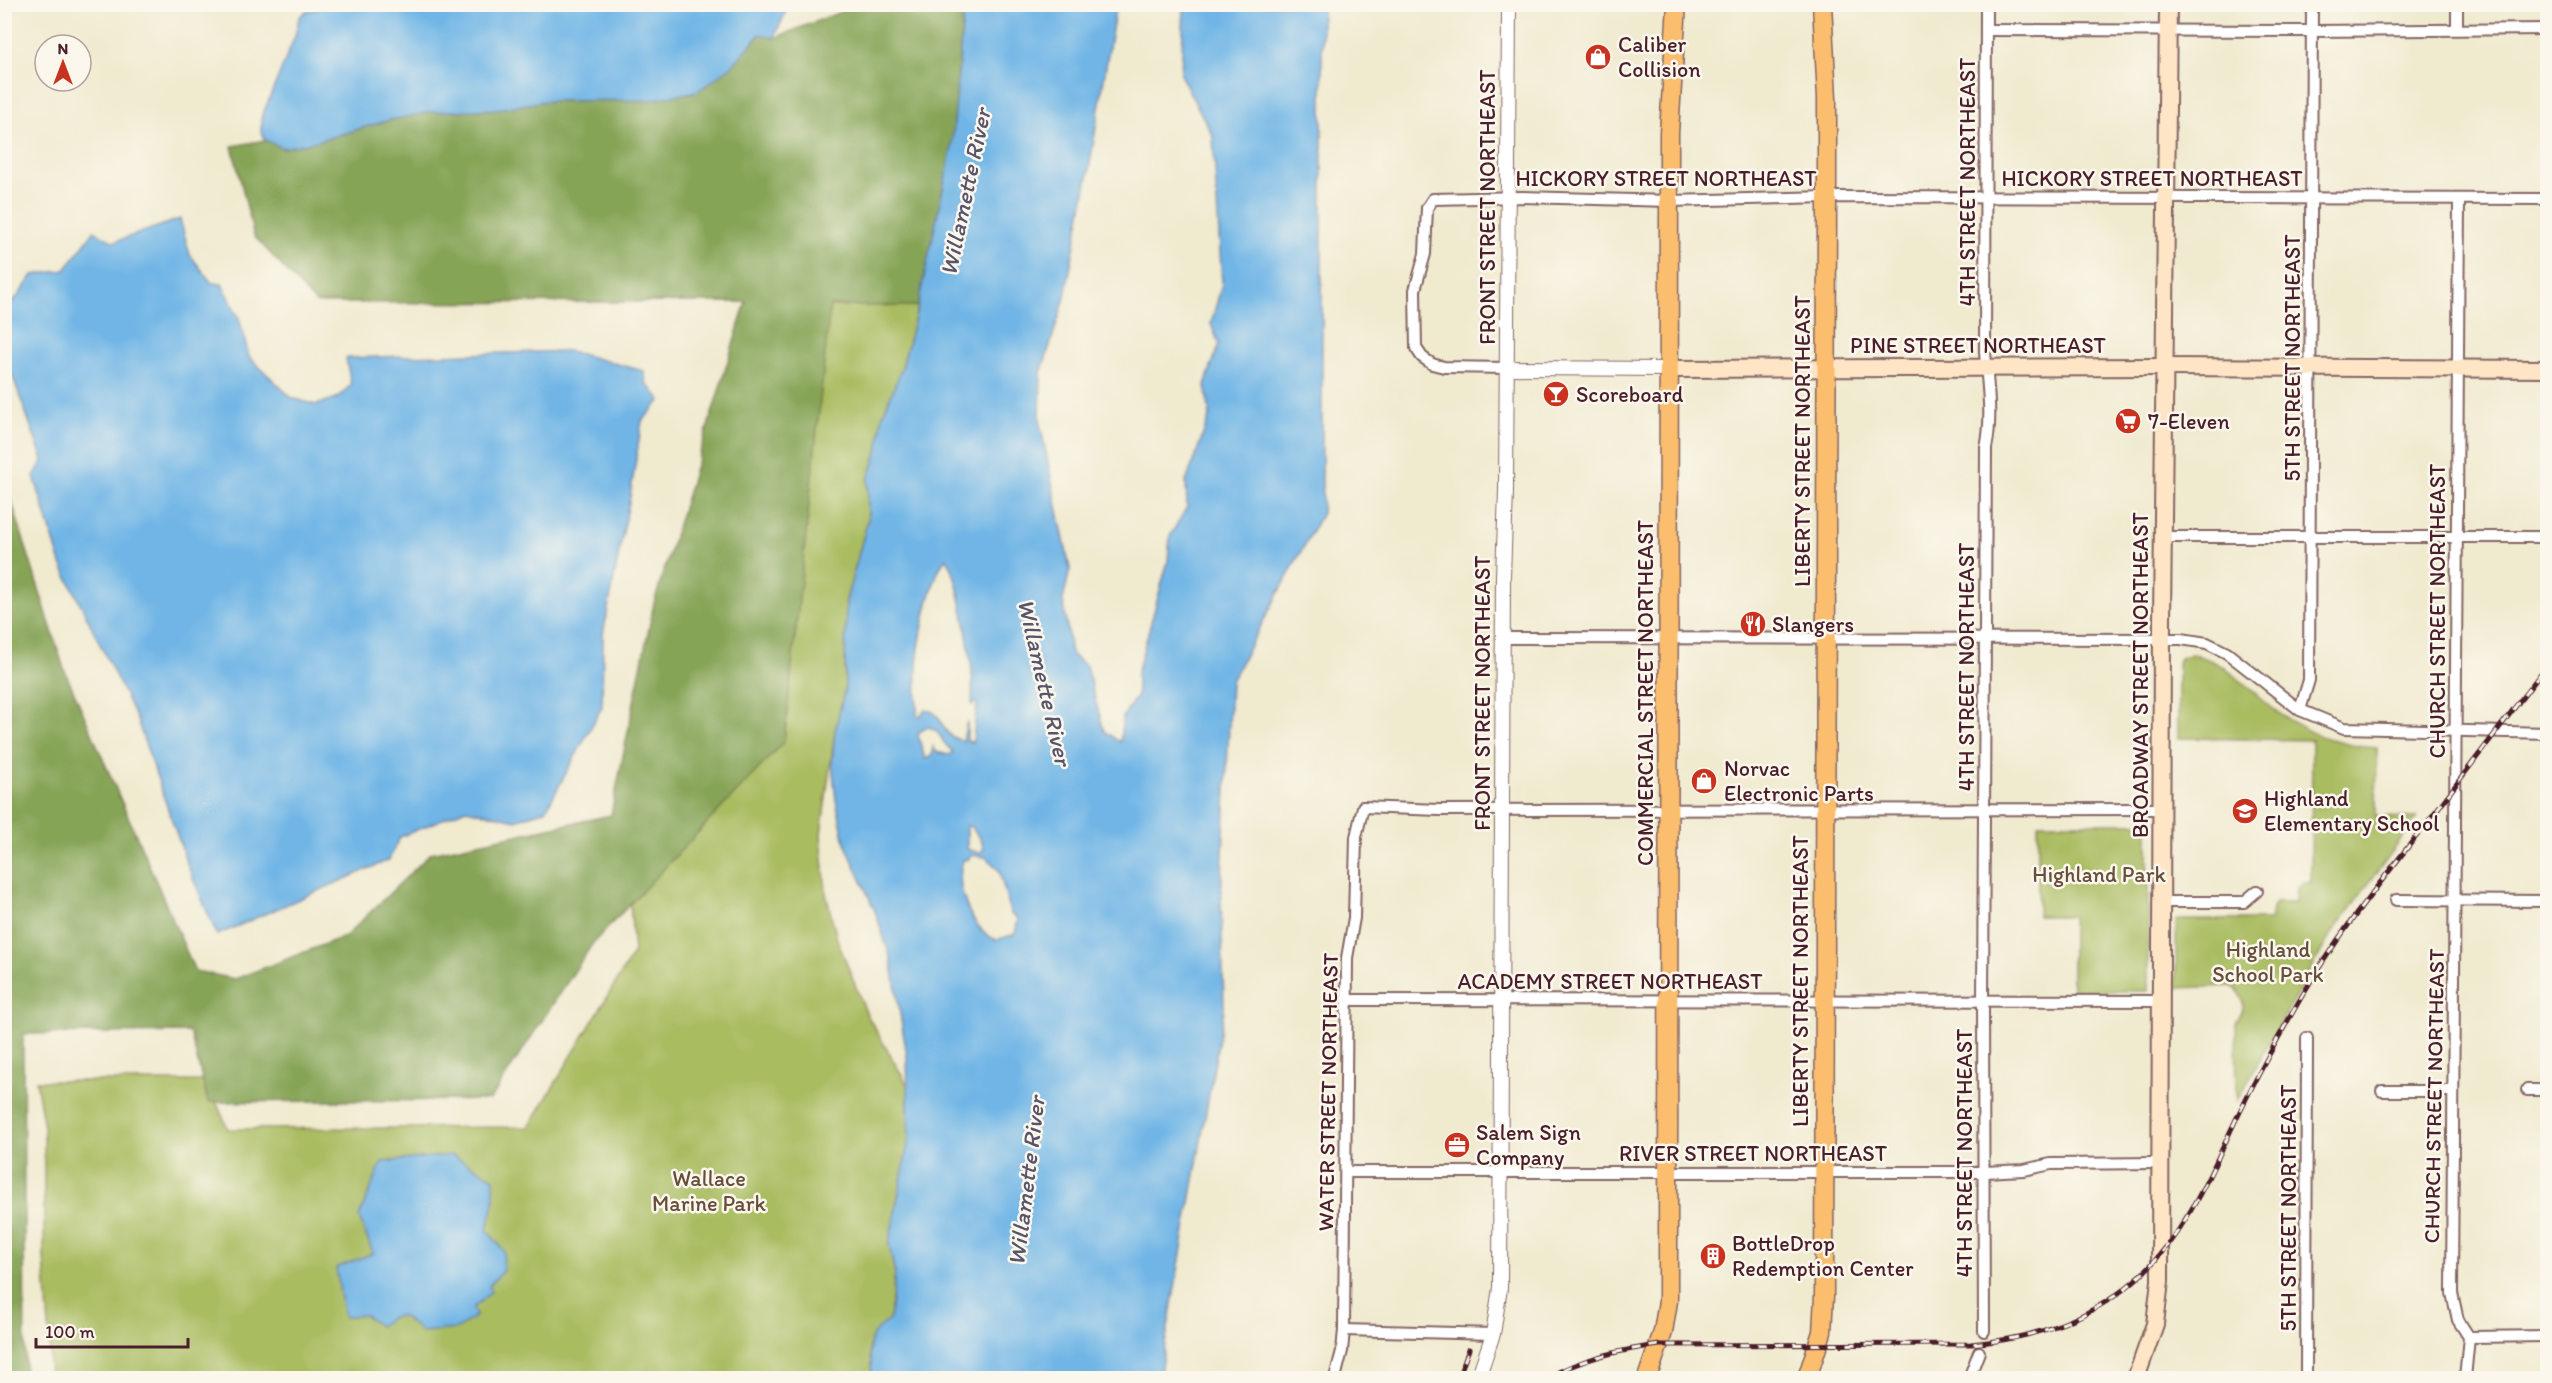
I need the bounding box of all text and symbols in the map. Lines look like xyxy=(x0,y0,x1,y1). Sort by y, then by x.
place label: Caliber Collision xyxy=(1618,31,1701,83)
north arrow xyxy=(33,33,93,93)
text: N xyxy=(58,39,68,58)
shop icon: Caliber Collision xyxy=(1583,42,1613,72)
street label: 4TH STREET NORTHEAST xyxy=(1954,57,1981,306)
street label: FRONT STREET NORTHEAST xyxy=(1474,69,1501,345)
water label: Willamette River xyxy=(933,103,997,278)
street label: HICKORY STREET NORTHEAST xyxy=(1515,165,1817,192)
street label: HICKORY STREET NORTHEAST xyxy=(2001,165,2303,192)
street label: 5TH STREET NORTHEAST xyxy=(2279,234,2306,482)
street label: LIBERTY STREET NORTHEAST xyxy=(1789,294,1816,587)
street label: PINE STREET NORTHEAST xyxy=(1850,332,2107,359)
bar icon: Scoreboard xyxy=(1541,379,1571,409)
place label: Scoreboard xyxy=(1576,381,1684,408)
supermarket icon: 7-Eleven xyxy=(2113,406,2143,436)
place label: 7-Eleven xyxy=(2148,408,2230,435)
street label: CHURCH STREET NORTHEAST xyxy=(2424,463,2451,758)
street label: BROADWAY STREET NORTHEAST xyxy=(2127,511,2154,838)
street label: COMMERCIAL STREET NORTHEAST xyxy=(1632,519,1659,866)
street label: 4TH STREET NORTHEAST xyxy=(1953,542,1980,791)
street label: FRONT STREET NORTHEAST xyxy=(1469,555,1496,831)
water label: Willamette River xyxy=(1012,596,1079,771)
restaurant icon: Slangers xyxy=(1738,609,1768,639)
place label: Slangers xyxy=(1772,611,1854,638)
place label: Norvac Electronic Parts xyxy=(1724,755,1874,807)
shop icon: Norvac Electronic Parts xyxy=(1689,766,1719,796)
place label: Highland Elementary School xyxy=(2264,785,2439,837)
school or university icon: Highland Elementary School xyxy=(2230,796,2260,826)
street label: LIBERTY STREET NORTHEAST xyxy=(1787,834,1814,1127)
park label: Highland Park xyxy=(2032,861,2166,888)
park label: Highland School Park xyxy=(2212,936,2324,988)
street label: CHURCH STREET NORTHEAST xyxy=(2418,948,2450,1244)
street label: WATER STREET NORTHEAST xyxy=(1312,952,1344,1231)
street label: ACADEMY STREET NORTHEAST xyxy=(1457,968,1763,995)
street label: 4TH STREET NORTHEAST xyxy=(1951,1028,1978,1277)
street label: 5TH STREET NORTHEAST xyxy=(2275,1084,2302,1332)
water label: Willamette River xyxy=(1001,1092,1051,1267)
place label: Salem Sign Company xyxy=(1476,1119,1581,1171)
office icon: Salem Sign Company xyxy=(1442,1130,1472,1160)
street label: RIVER STREET NORTHEAST xyxy=(1619,1140,1888,1167)
park label: Wallace Marine Park xyxy=(652,1165,767,1217)
place label: BottleDrop Redemption Center xyxy=(1732,1230,1914,1282)
building icon: BottleDrop Redemption Center xyxy=(1698,1241,1728,1271)
scale bar xyxy=(36,1311,188,1349)
text: 100 m xyxy=(45,1321,95,1343)

